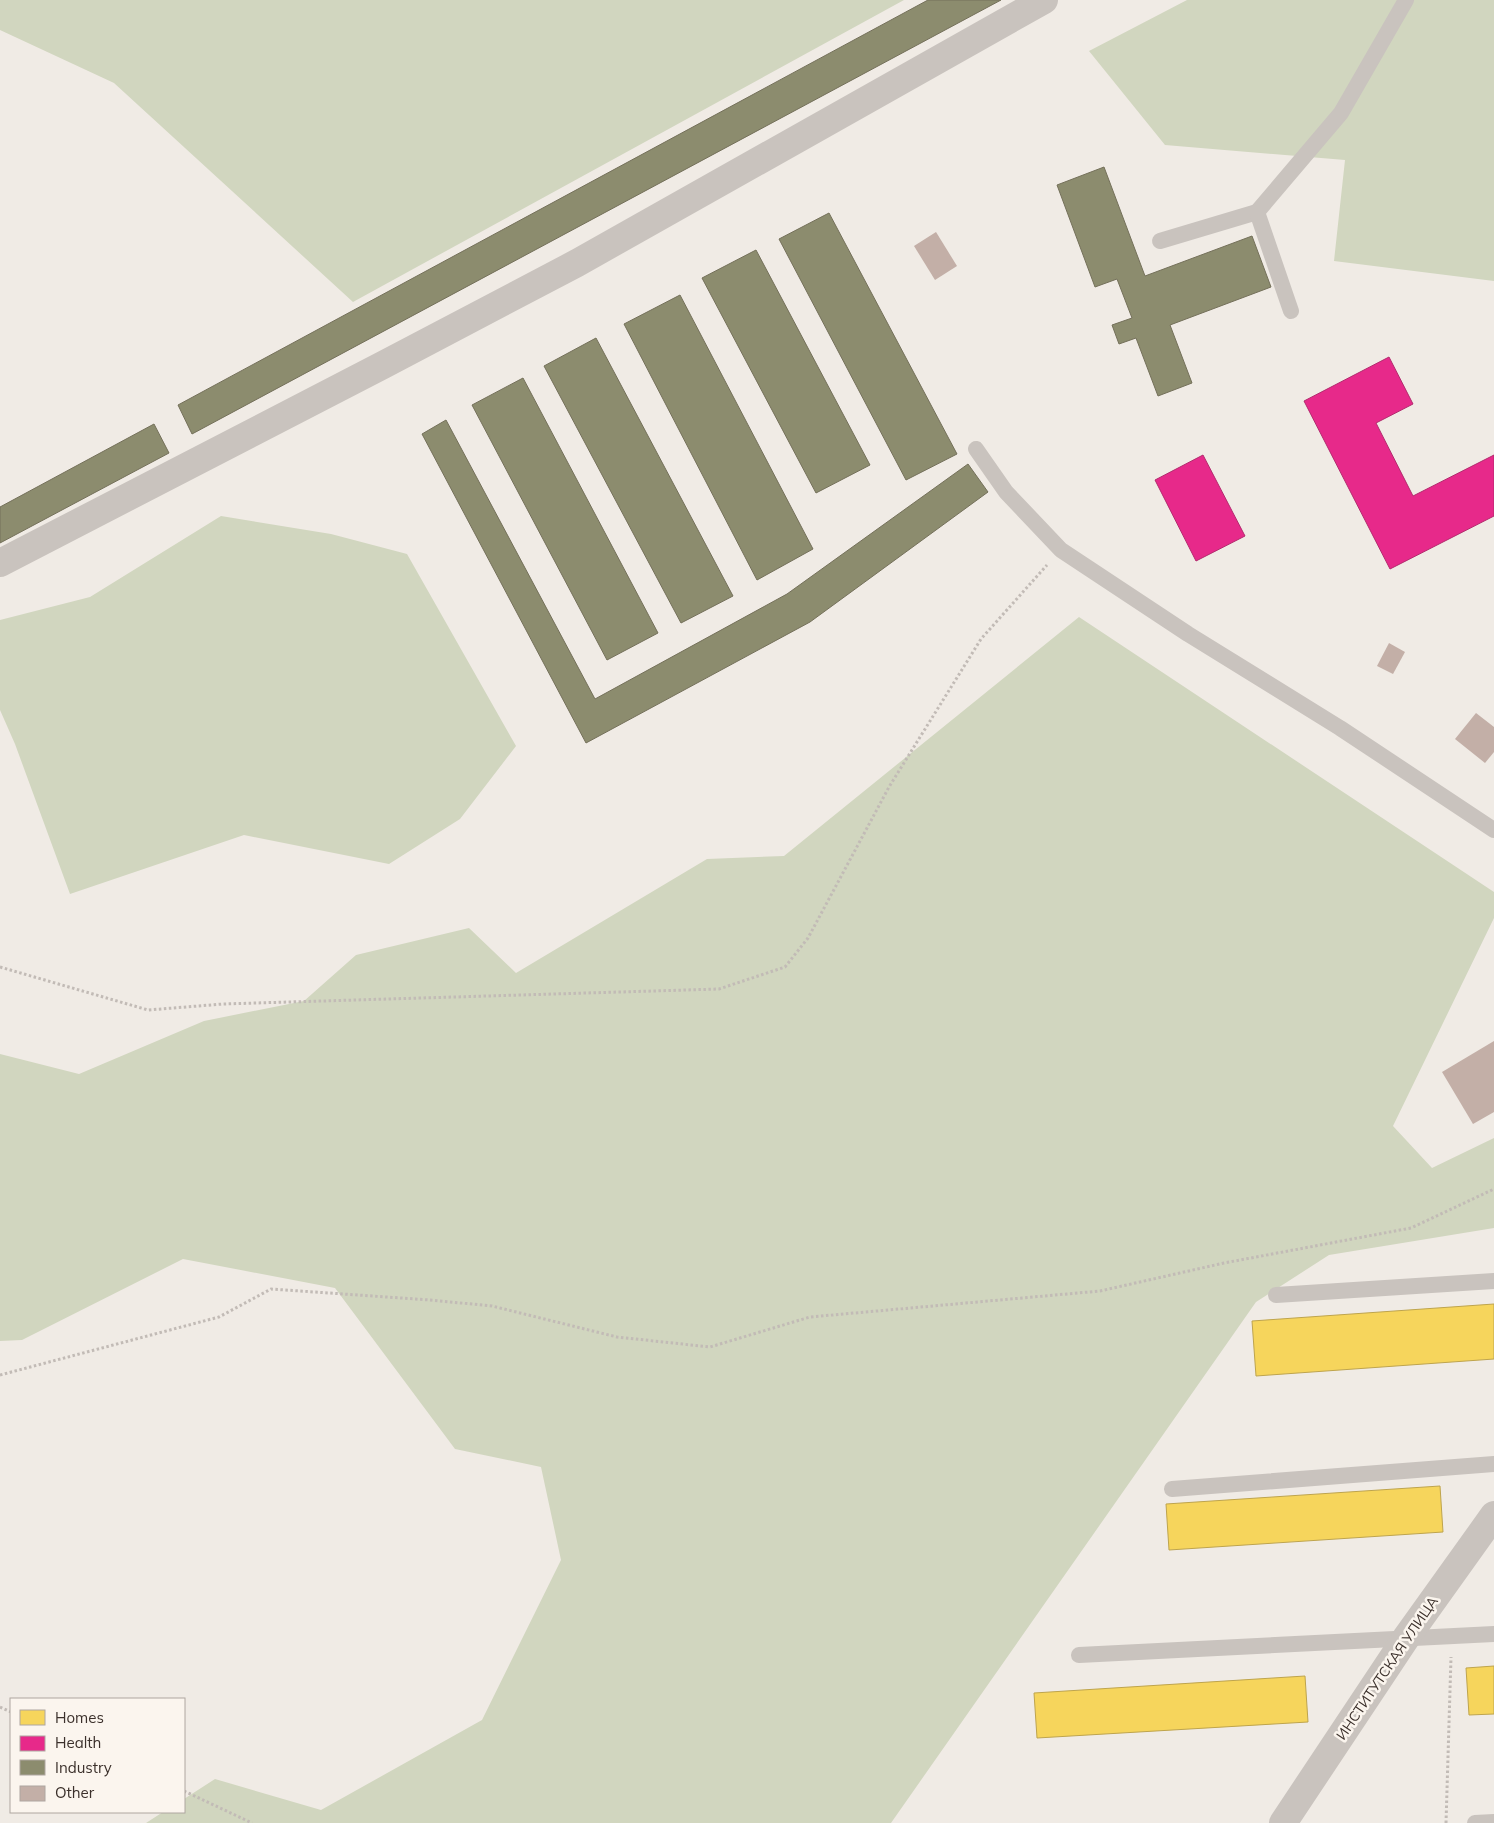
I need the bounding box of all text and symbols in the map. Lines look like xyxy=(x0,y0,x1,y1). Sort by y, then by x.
street label: ИНСТИТУТСКАЯ УЛИЦА xyxy=(1332,1592,1442,1743)
legend xyxy=(10,1698,185,1813)
text: Homes xyxy=(55,1708,104,1727)
text: Health xyxy=(55,1733,101,1752)
text: Industry xyxy=(55,1758,112,1777)
text: Other xyxy=(55,1783,95,1802)

